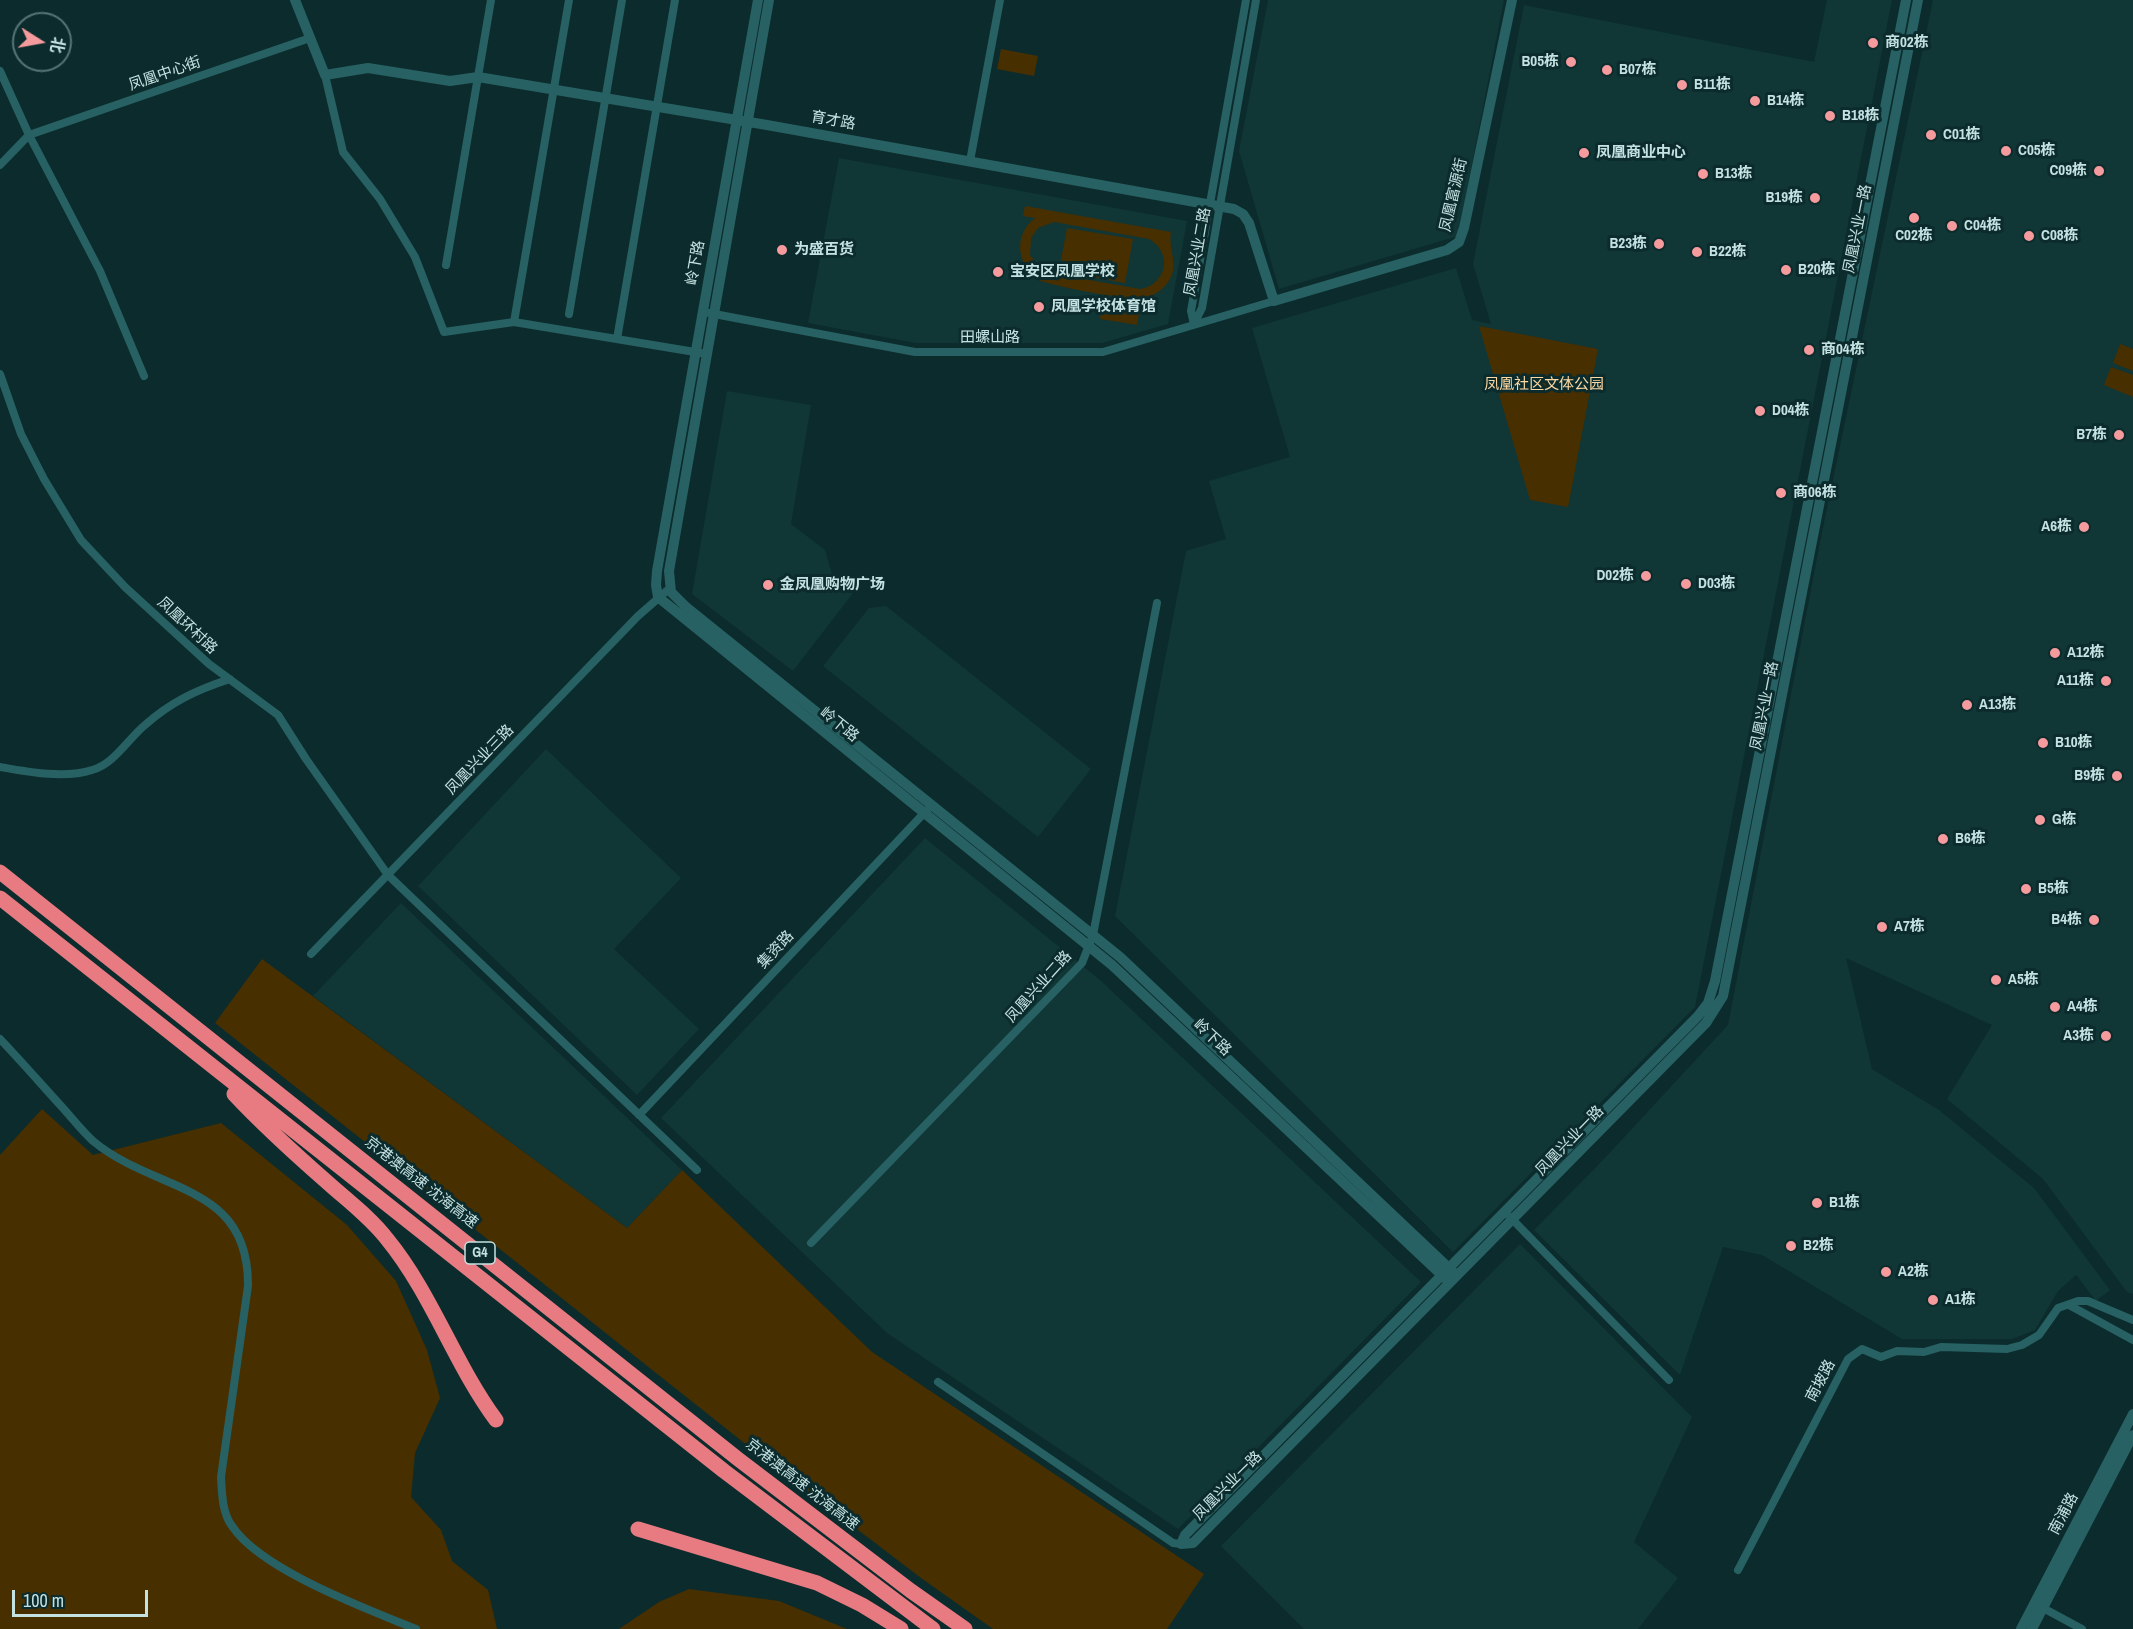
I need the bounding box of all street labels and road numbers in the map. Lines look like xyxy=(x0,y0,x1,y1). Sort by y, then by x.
street label: 凤凰中心街 xyxy=(127,53,203,95)
street label: 育才路 xyxy=(809,108,857,134)
street label: 凤凰富源街 xyxy=(1437,156,1471,234)
street label: 凤凰兴业一路 xyxy=(1841,183,1875,275)
street label: 凤凰兴业二路 xyxy=(1181,206,1215,298)
street label: 岭下路 xyxy=(683,239,709,287)
street label: 田螺山路 xyxy=(960,329,1020,347)
street label: 凤凰环村路 xyxy=(153,594,221,658)
street label: 凤凰兴业一路 xyxy=(1748,660,1782,752)
street label: 岭下路 xyxy=(816,704,862,746)
street label: 凤凰兴业三路 xyxy=(442,721,518,799)
street label: 集资路 xyxy=(754,927,798,973)
street label: 凤凰兴业二路 xyxy=(1002,948,1076,1026)
street label: 岭下路 xyxy=(1189,1016,1235,1060)
street label: 凤凰兴业一路 xyxy=(1532,1102,1608,1180)
street label: 京港澳高速 沈海高速 xyxy=(361,1133,481,1233)
road number: G4 xyxy=(465,1242,495,1264)
street label: 南坡路 xyxy=(1802,1357,1840,1405)
street label: 京港澳高速 沈海高速 xyxy=(742,1435,862,1535)
street label: 凤凰兴业一路 xyxy=(1190,1448,1266,1524)
street label: 南浦路 xyxy=(2045,1490,2083,1538)

